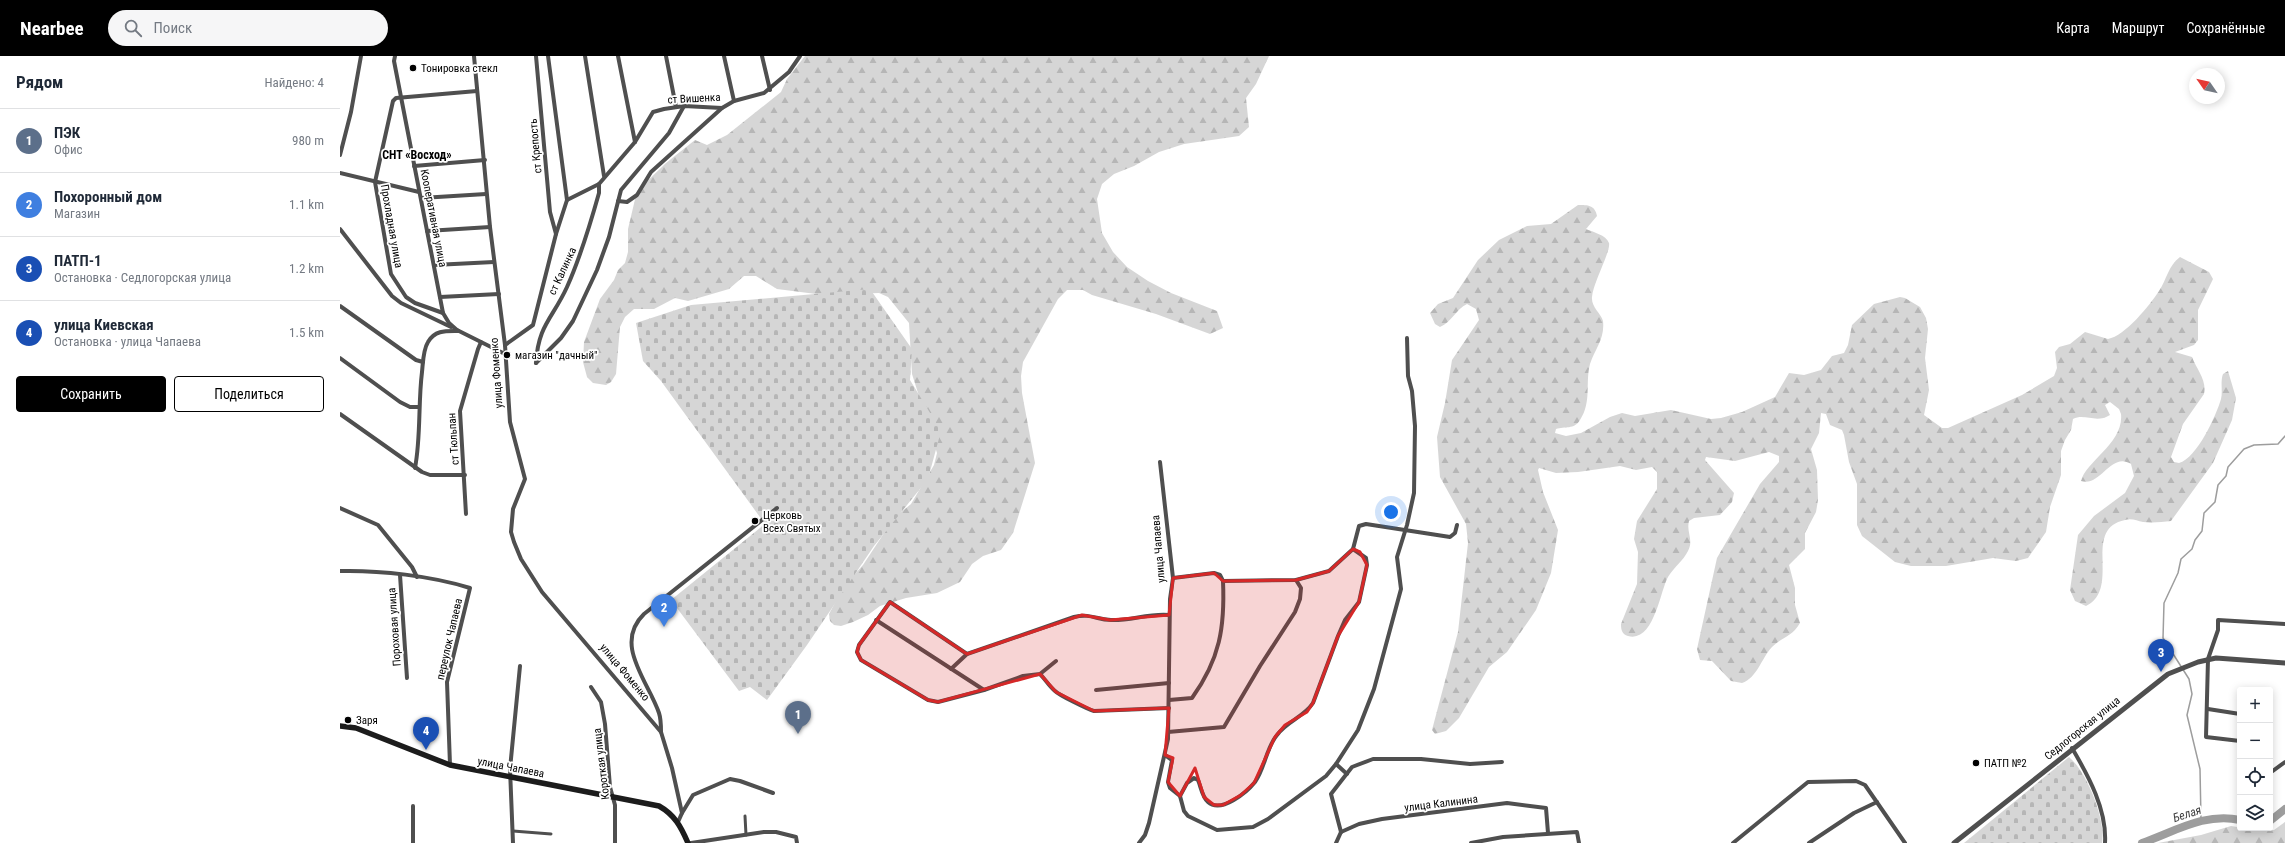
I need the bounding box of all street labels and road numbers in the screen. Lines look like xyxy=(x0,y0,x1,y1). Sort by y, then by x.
street label: ст Вишенка xyxy=(667,91,721,106)
street label: ст Крепость xyxy=(527,118,544,174)
street label: Кооперативная улица xyxy=(418,168,449,268)
street label: Прохладная улица xyxy=(378,183,405,269)
street label: ст Калинка xyxy=(546,245,579,297)
street label: улица Фоменко xyxy=(488,337,505,409)
street label: ст Тюльпан xyxy=(445,412,462,465)
street label: улица Чапаева xyxy=(1149,515,1168,583)
street label: Пороховая улица xyxy=(385,587,404,667)
street label: переулок Чапаева xyxy=(434,597,465,681)
street label: улица Фоменко xyxy=(597,641,653,704)
street label: Седлогорская улица xyxy=(2042,694,2123,763)
street label: Короткая улица xyxy=(591,727,612,800)
street label: улица Чапаева xyxy=(476,755,545,780)
street label: улица Калинина xyxy=(1404,793,1479,814)

